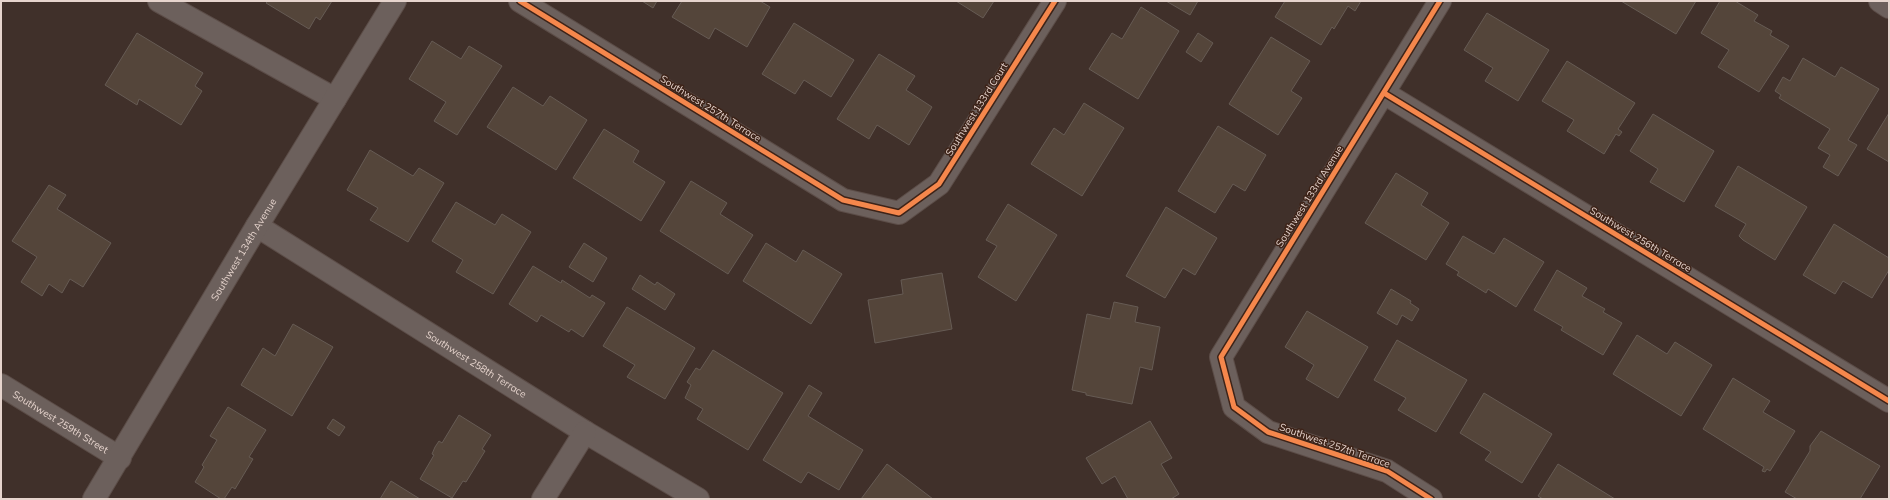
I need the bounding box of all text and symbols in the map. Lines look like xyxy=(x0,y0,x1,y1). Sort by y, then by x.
street label: Southwest 133rd Court xyxy=(942,60,1011,158)
street label: Southwest 257th Terrace xyxy=(658,72,763,145)
street label: Southwest 133rd Avenue xyxy=(1273,143,1346,249)
street label: Southwest 134th Avenue xyxy=(208,196,279,303)
street label: Southwest 256th Terrace xyxy=(1588,204,1694,275)
street label: Southwest 258th Terrace xyxy=(423,328,529,401)
street label: Southwest 259th Street xyxy=(10,388,111,457)
street label: Southwest 257th Terrace xyxy=(1278,420,1392,471)

